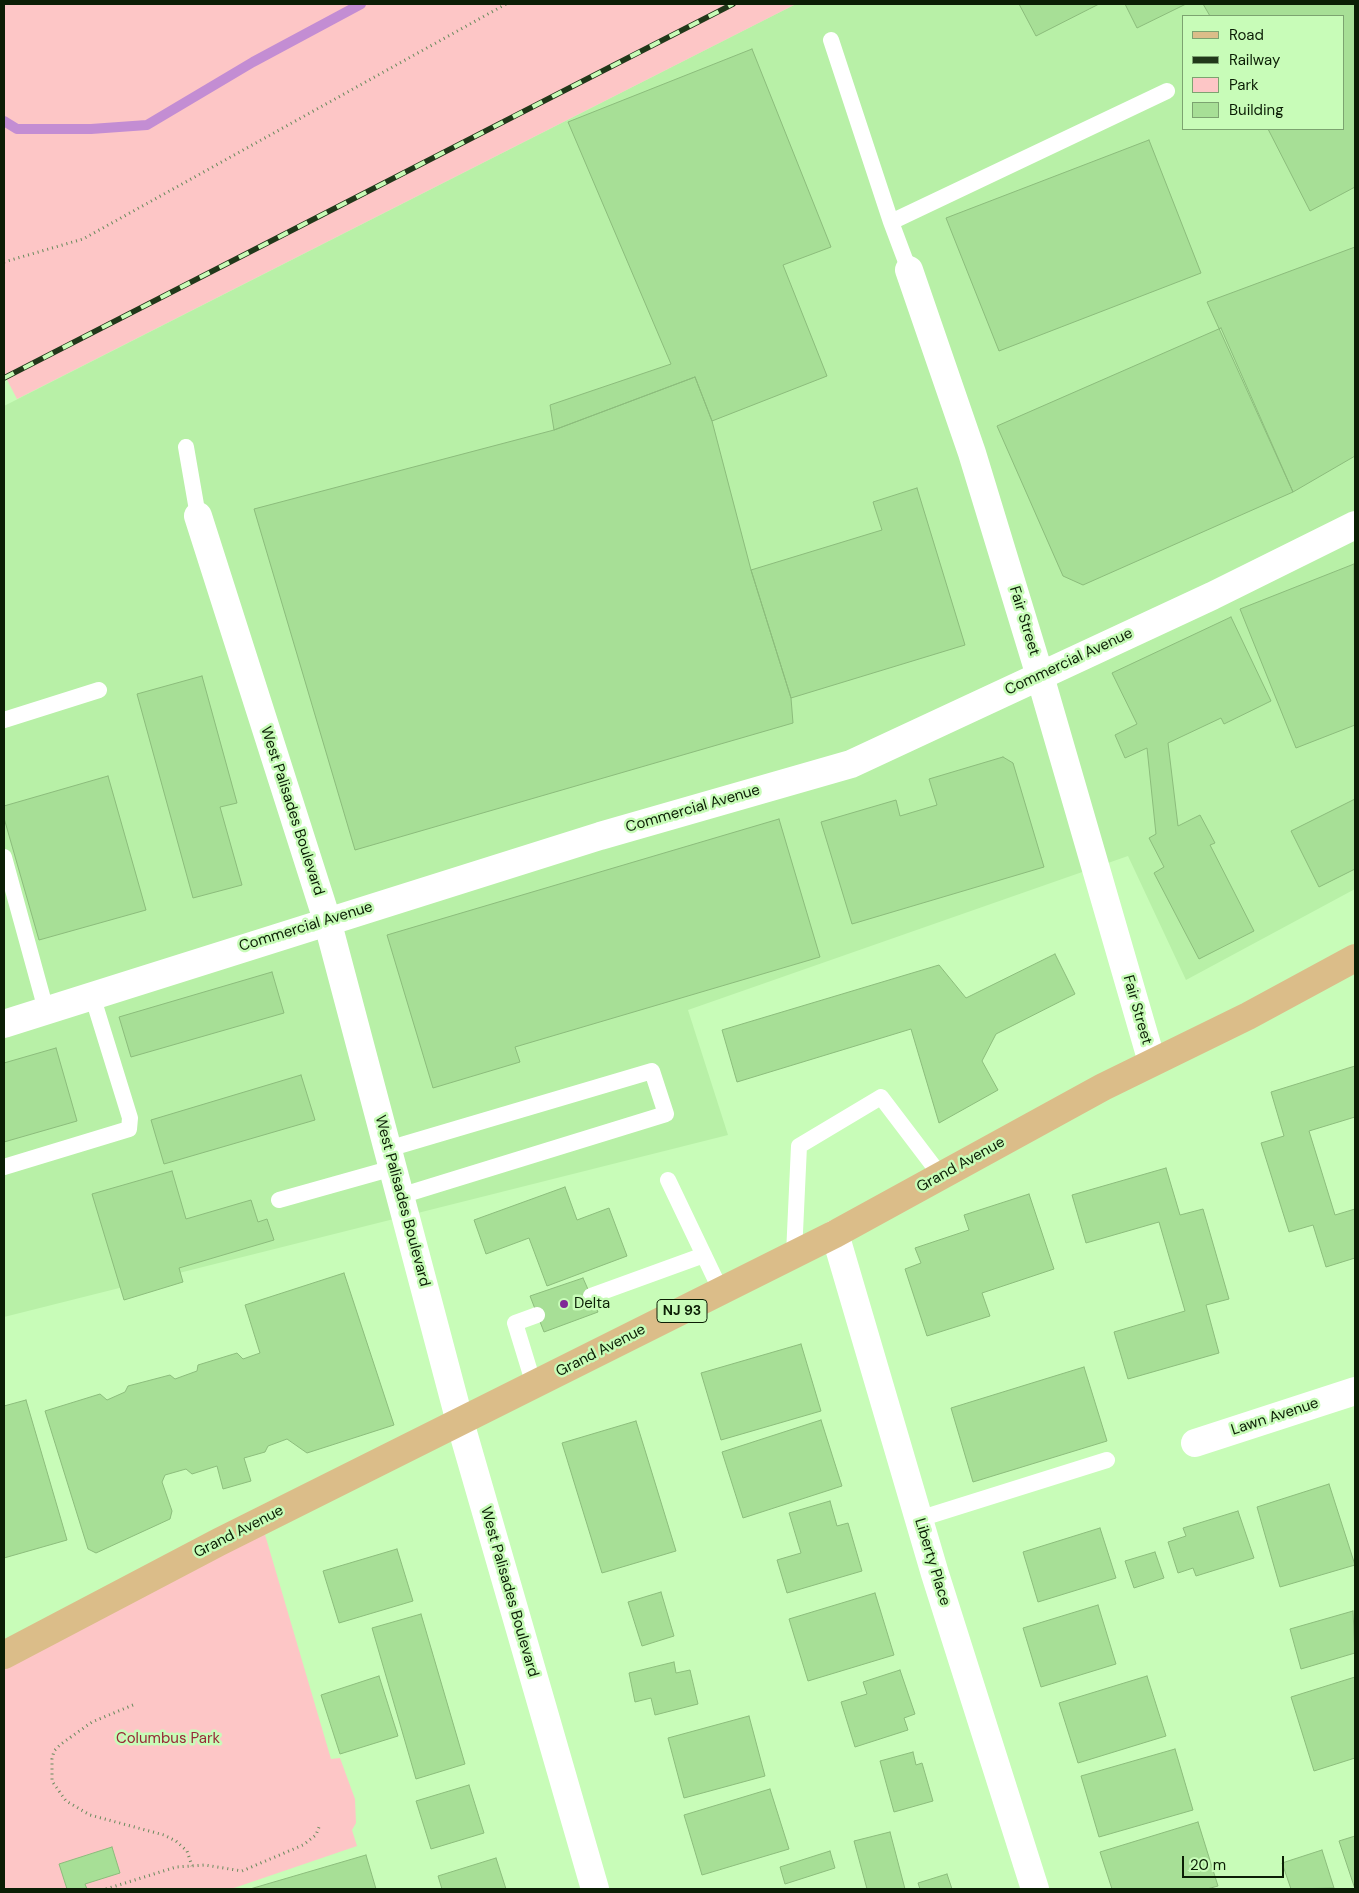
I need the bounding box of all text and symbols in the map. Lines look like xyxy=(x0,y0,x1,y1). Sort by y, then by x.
legend xyxy=(1182,15,1344,130)
text: Road xyxy=(1229,25,1264,45)
text: Railway xyxy=(1229,50,1280,70)
text: Park xyxy=(1229,75,1259,95)
text: Building xyxy=(1229,100,1284,120)
street label: Fair Street xyxy=(1005,584,1043,658)
street label: Commercial Avenue xyxy=(1002,625,1136,699)
street label: West Palisades Boulevard xyxy=(256,724,328,898)
street label: Commercial Avenue xyxy=(624,781,762,837)
street label: Commercial Avenue xyxy=(237,898,375,956)
street label: Fair Street xyxy=(1119,973,1155,1047)
street label: West Palisades Boulevard xyxy=(370,1113,434,1289)
street label: Grand Avenue xyxy=(914,1133,1008,1197)
place label: Delta xyxy=(574,1295,610,1313)
marker: Delta xyxy=(558,1298,570,1310)
road number: NJ 93 xyxy=(657,1300,707,1322)
street label: Grand Avenue xyxy=(553,1321,649,1381)
street label: Lawn Avenue xyxy=(1229,1394,1321,1440)
street label: Grand Avenue xyxy=(191,1502,287,1562)
street label: West Palisades Boulevard xyxy=(476,1505,542,1679)
street label: Liberty Place xyxy=(910,1516,954,1608)
park label: Columbus Park xyxy=(116,1730,220,1748)
scale bar xyxy=(1184,1846,1286,1878)
text: 20 m xyxy=(1190,1855,1226,1875)

